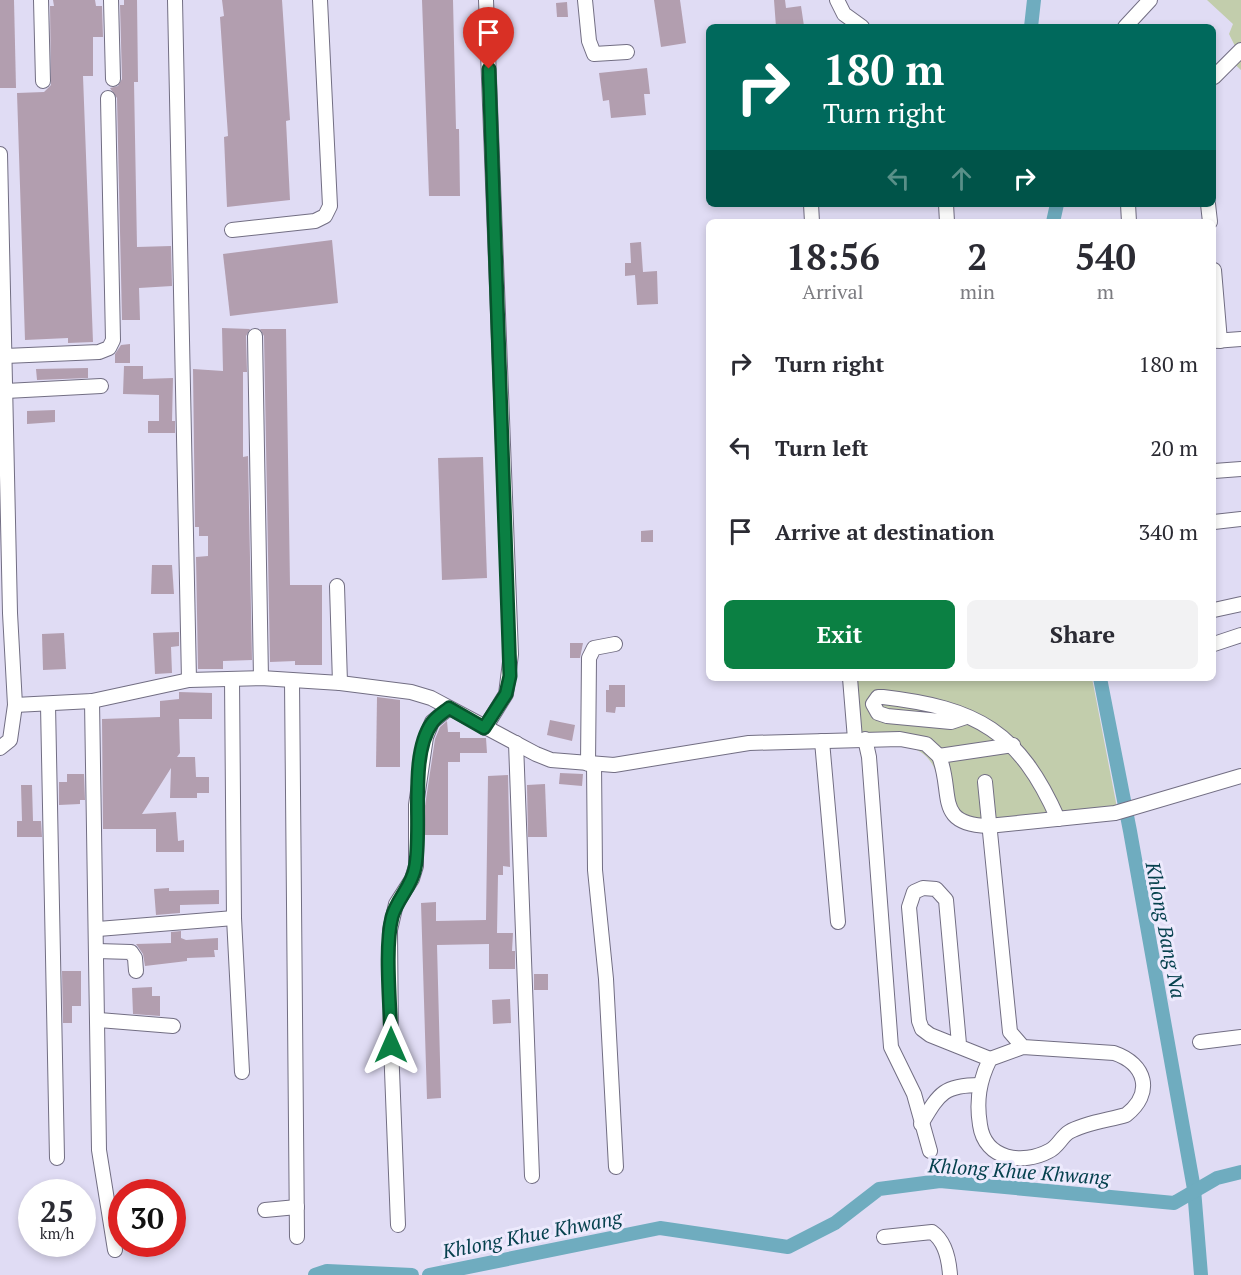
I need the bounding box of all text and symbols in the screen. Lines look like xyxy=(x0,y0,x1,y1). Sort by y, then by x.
pin xyxy=(463,7,514,69)
icon: arrive xyxy=(472,16,505,49)
text: 180 m xyxy=(823,41,944,97)
icon: right xyxy=(724,48,802,126)
text: Turn right xyxy=(823,95,946,131)
icon: left xyxy=(882,162,915,195)
icon: ahead xyxy=(945,162,978,195)
icon: right xyxy=(1008,162,1041,195)
text: 18:56 xyxy=(786,233,880,280)
text: 2 xyxy=(967,233,988,280)
text: 540 xyxy=(1075,233,1136,280)
text: Arrival xyxy=(802,278,864,305)
text: min xyxy=(960,278,995,305)
text: m xyxy=(1097,278,1114,305)
icon: right xyxy=(724,347,757,380)
text: Turn right xyxy=(775,349,884,378)
text: 180 m xyxy=(1138,349,1198,378)
icon: left xyxy=(724,431,757,464)
text: Turn left xyxy=(775,433,868,462)
text: 20 m xyxy=(1150,433,1198,462)
icon: arrive xyxy=(724,515,757,548)
text: Arrive at destination xyxy=(775,517,994,546)
text: 340 m xyxy=(1138,517,1198,546)
button: Exit xyxy=(724,600,955,669)
button: Share xyxy=(967,600,1198,669)
water label: Khlong Bang Na xyxy=(1139,858,1192,1001)
position arrow xyxy=(359,1013,423,1077)
water label: Khlong Khue Khwang xyxy=(926,1151,1112,1191)
speed limit sign: 30 xyxy=(108,1179,186,1257)
text: 25 xyxy=(40,1191,74,1231)
water label: Khlong Khue Khwang xyxy=(439,1203,625,1265)
text: km/h xyxy=(40,1223,74,1243)

